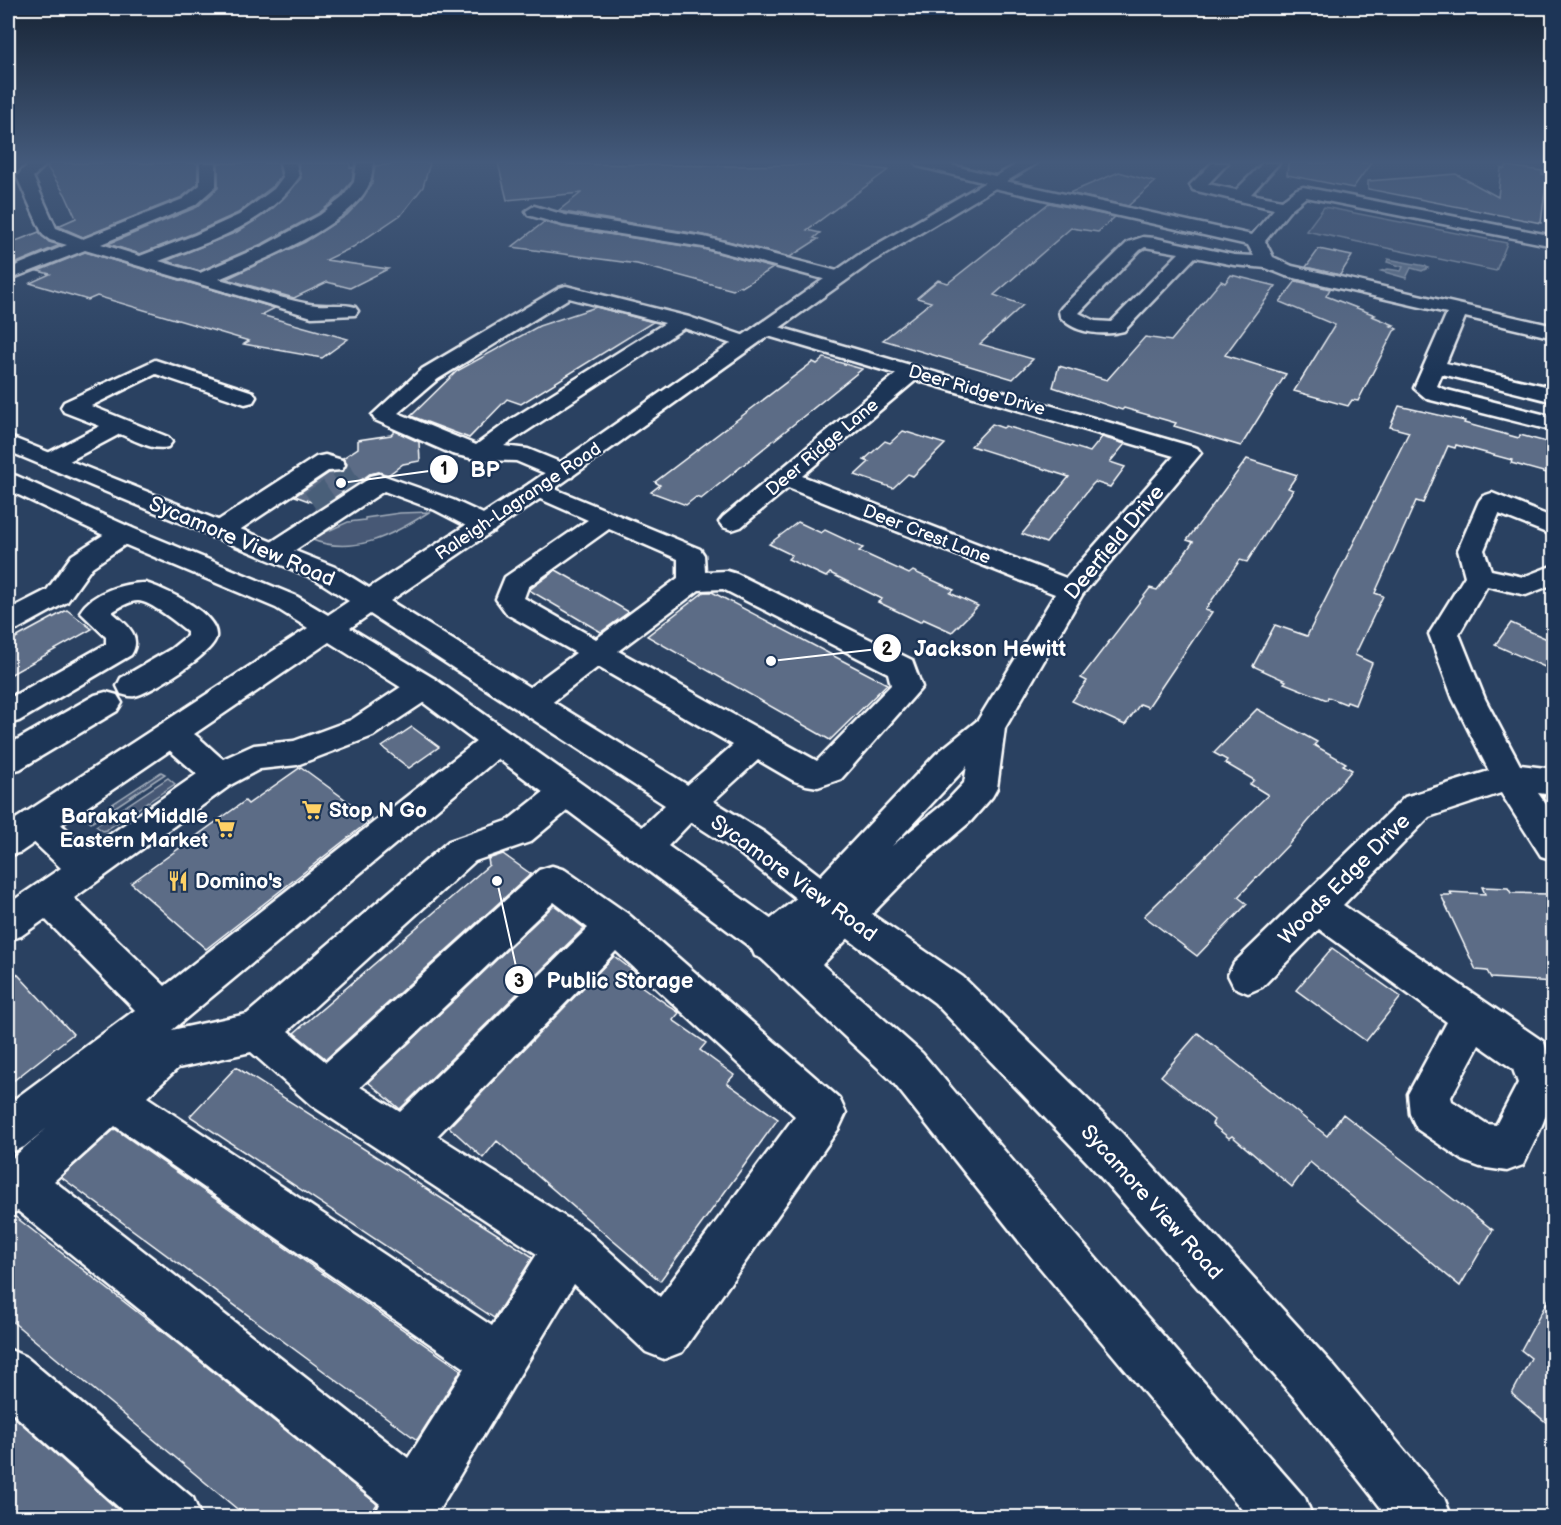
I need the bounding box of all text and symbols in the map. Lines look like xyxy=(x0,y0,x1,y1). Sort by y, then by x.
street label: Deer Ridge Drive xyxy=(906,361,1048,420)
street label: Deer Ridge Lane xyxy=(762,394,883,500)
street label: Raleigh-Lagrange Road xyxy=(432,438,605,565)
callout: BP xyxy=(429,449,512,489)
text: BP xyxy=(470,457,500,484)
text: 1 xyxy=(440,459,448,480)
street label: Deerfield Drive xyxy=(1059,480,1170,605)
street label: Sycamore View Road xyxy=(145,491,339,592)
street label: Deer Crest Lane xyxy=(860,500,994,569)
callout: Jackson Hewitt xyxy=(872,628,1078,668)
text: Jackson Hewitt xyxy=(914,636,1067,663)
text: 2 xyxy=(882,639,893,660)
supermarket icon: Stop N Go xyxy=(300,798,324,822)
place label: Stop N Go xyxy=(329,798,427,823)
place label: Barakat Middle Eastern Market xyxy=(60,804,208,853)
street label: Woods Edge Drive xyxy=(1273,808,1415,950)
street label: Sycamore View Road xyxy=(706,810,882,947)
supermarket icon: Barakat Middle Eastern Market xyxy=(213,816,237,840)
restaurant icon: Domino's xyxy=(166,869,190,893)
place label: Domino's xyxy=(195,869,282,894)
callout: Public Storage xyxy=(504,960,705,1000)
text: Public Storage xyxy=(547,968,693,995)
text: 3 xyxy=(514,971,524,992)
street label: Sycamore View Road xyxy=(1076,1120,1228,1285)

